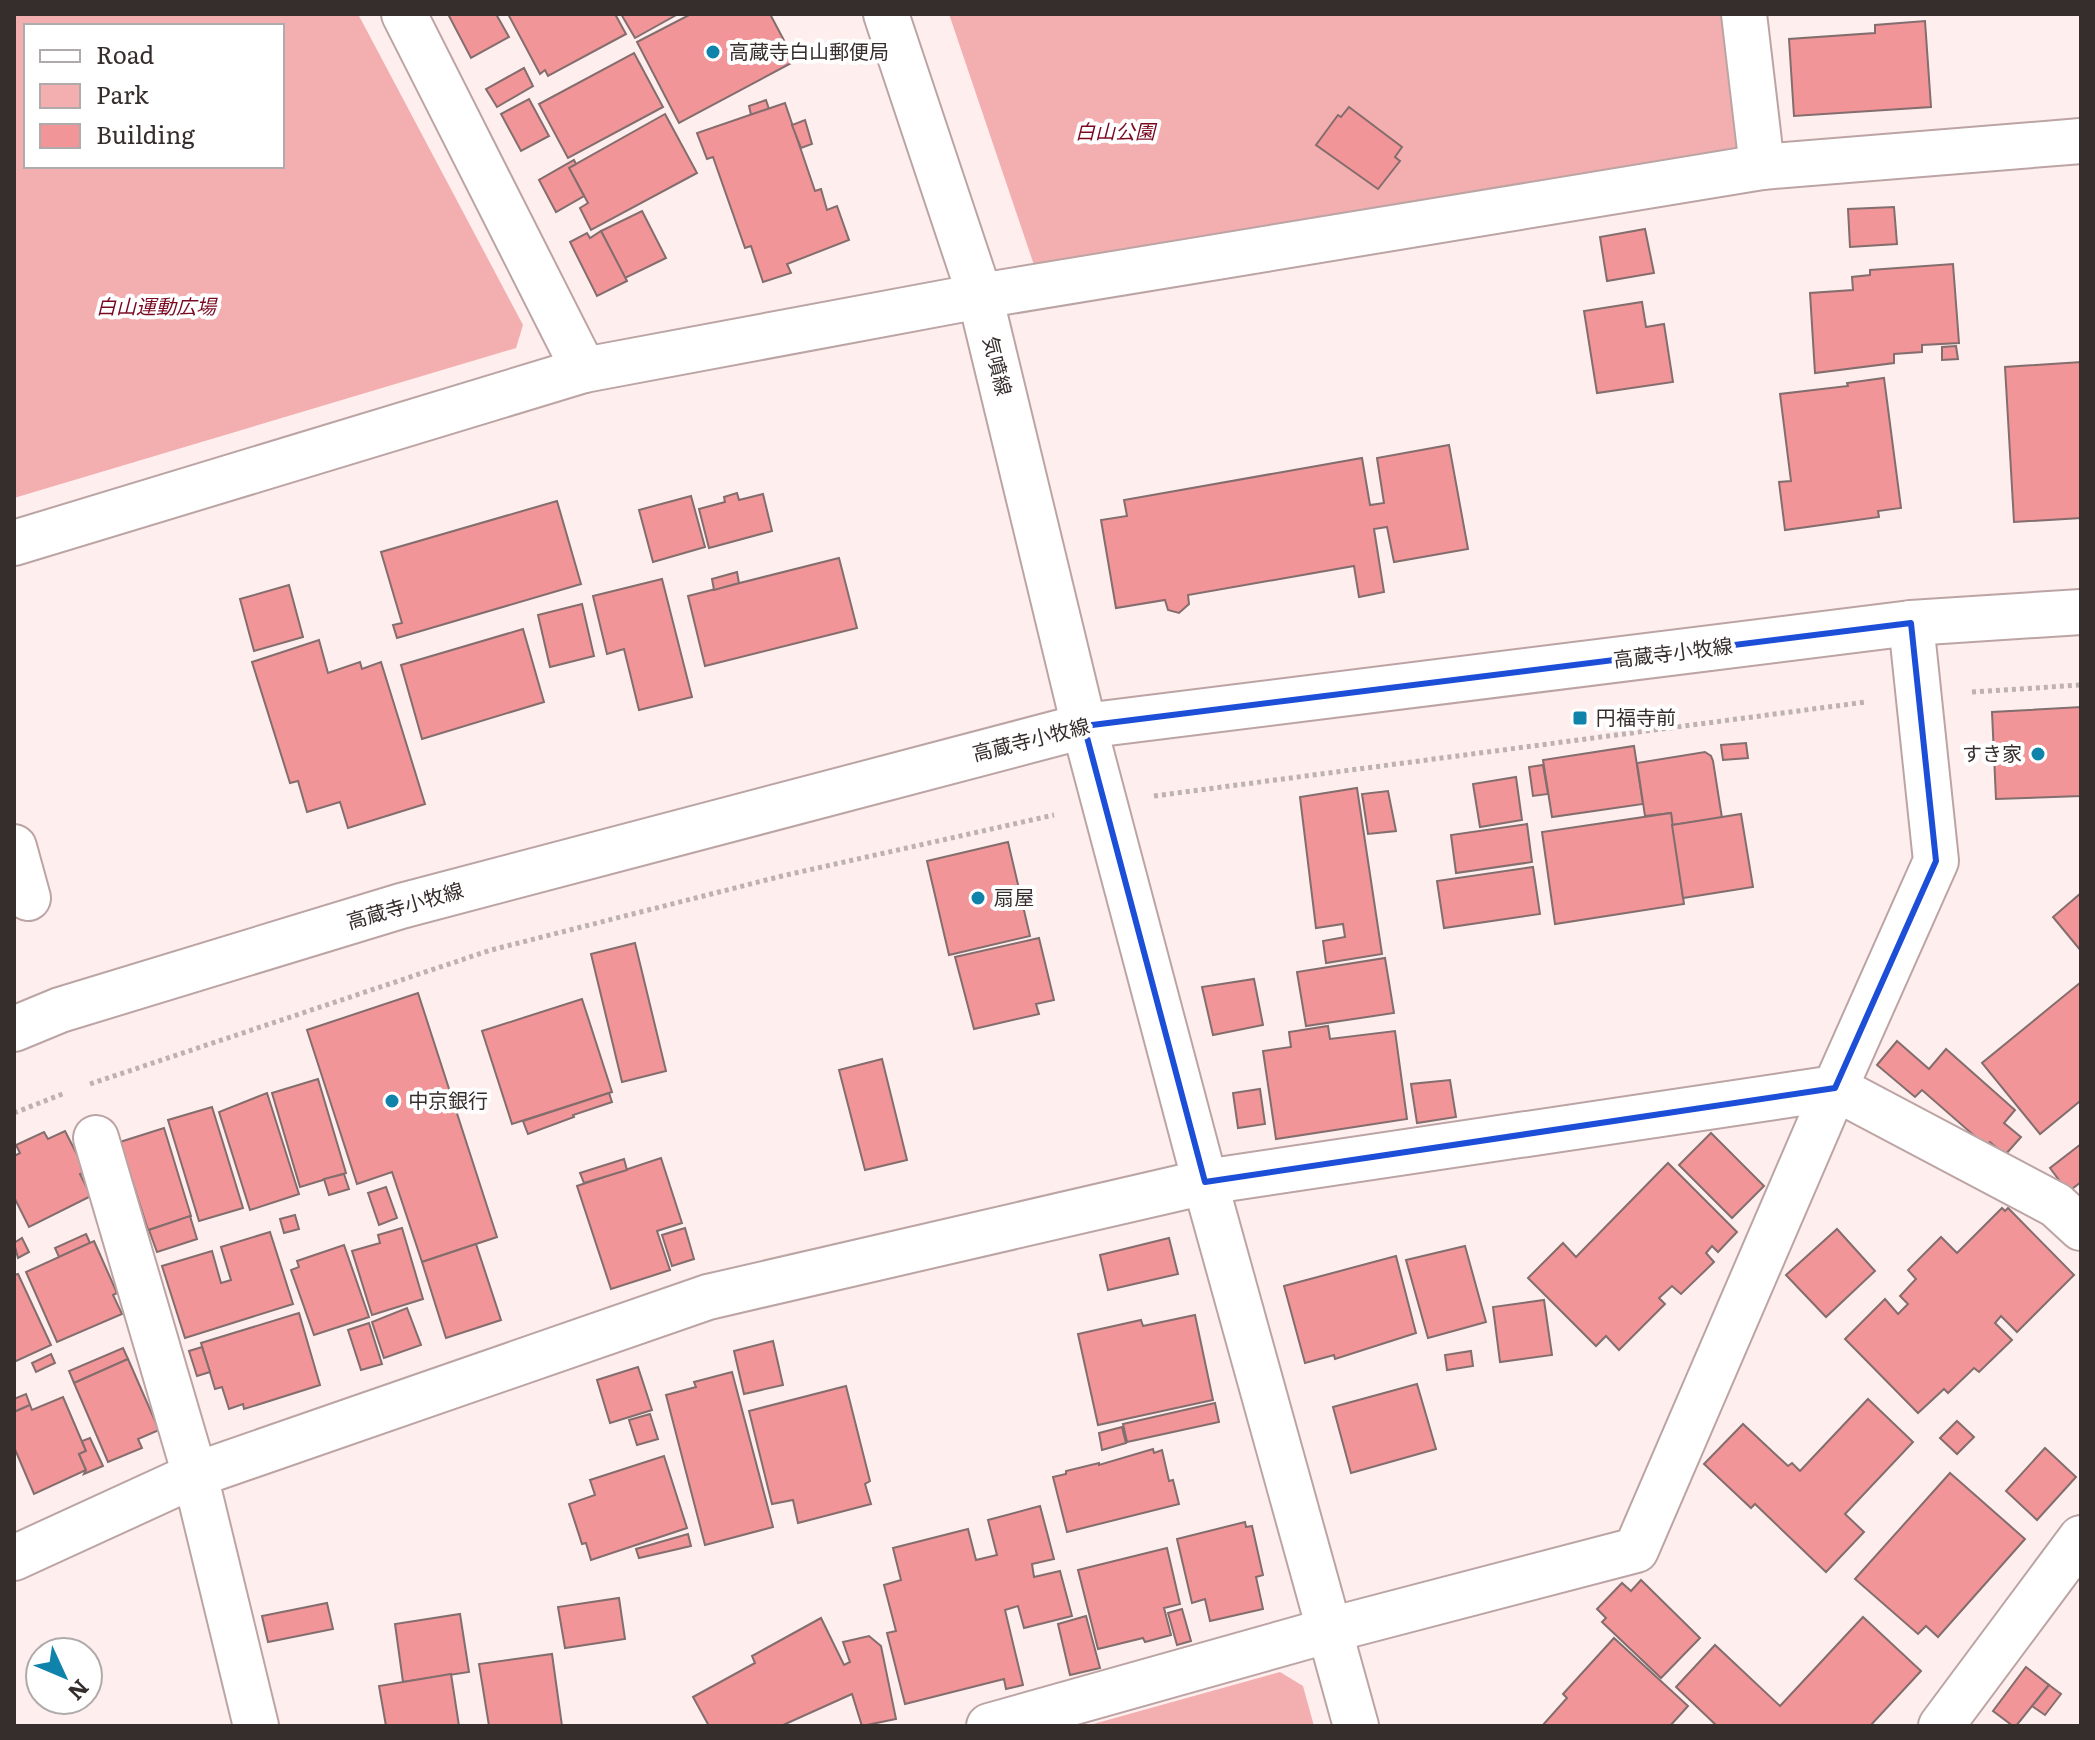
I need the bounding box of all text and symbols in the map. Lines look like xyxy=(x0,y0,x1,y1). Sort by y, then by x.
legend xyxy=(24,24,284,168)
place label: 高蔵寺白山郵便局 xyxy=(729,35,889,65)
text: Road xyxy=(96,36,155,71)
marker: 高蔵寺白山郵便局 xyxy=(704,43,722,61)
text: Park xyxy=(96,76,149,111)
park label: 白山公園 xyxy=(1075,115,1158,145)
text: Building xyxy=(96,116,195,151)
park label: 白山運動広場 xyxy=(96,290,218,320)
street label: 気噴線 xyxy=(977,333,1021,398)
street label: 高蔵寺小牧線 xyxy=(1611,629,1734,673)
place label: 円福寺前 xyxy=(1596,701,1676,731)
street label: 高蔵寺小牧線 xyxy=(969,709,1092,767)
marker: 円福寺前 xyxy=(1571,709,1589,727)
place label: すき家 xyxy=(1962,737,2022,767)
marker: すき家 xyxy=(2029,745,2047,763)
street label: 高蔵寺小牧線 xyxy=(343,873,466,935)
place label: 扇屋 xyxy=(994,881,1034,911)
marker: 扇屋 xyxy=(969,889,987,907)
place label: 中京銀行 xyxy=(408,1084,488,1114)
marker: 中京銀行 xyxy=(383,1092,401,1110)
north arrow xyxy=(24,1636,104,1716)
text: N xyxy=(61,1673,98,1709)

